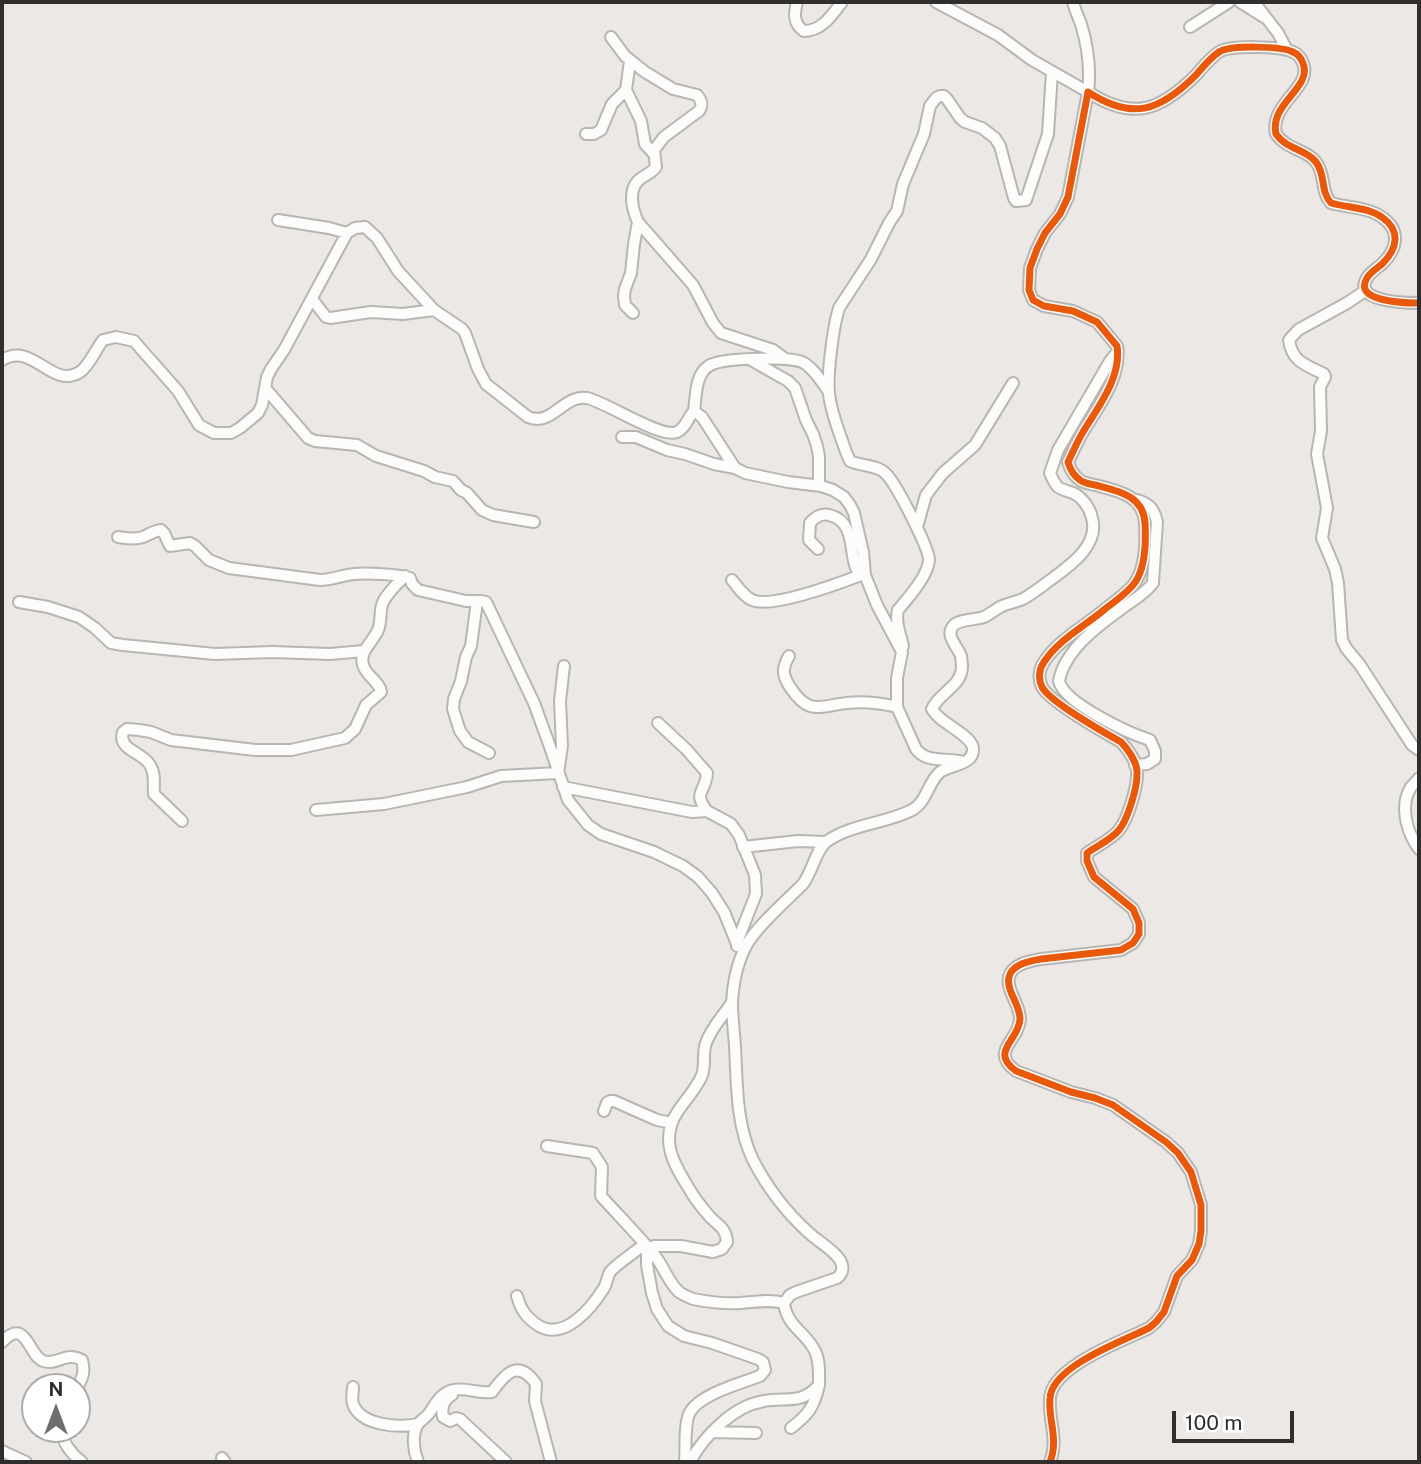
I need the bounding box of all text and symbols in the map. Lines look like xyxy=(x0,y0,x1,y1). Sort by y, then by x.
north arrow xyxy=(21,1373,91,1443)
text: N xyxy=(49,1378,63,1400)
scale bar xyxy=(1176,1398,1298,1442)
text: 100 m xyxy=(1185,1410,1242,1435)

